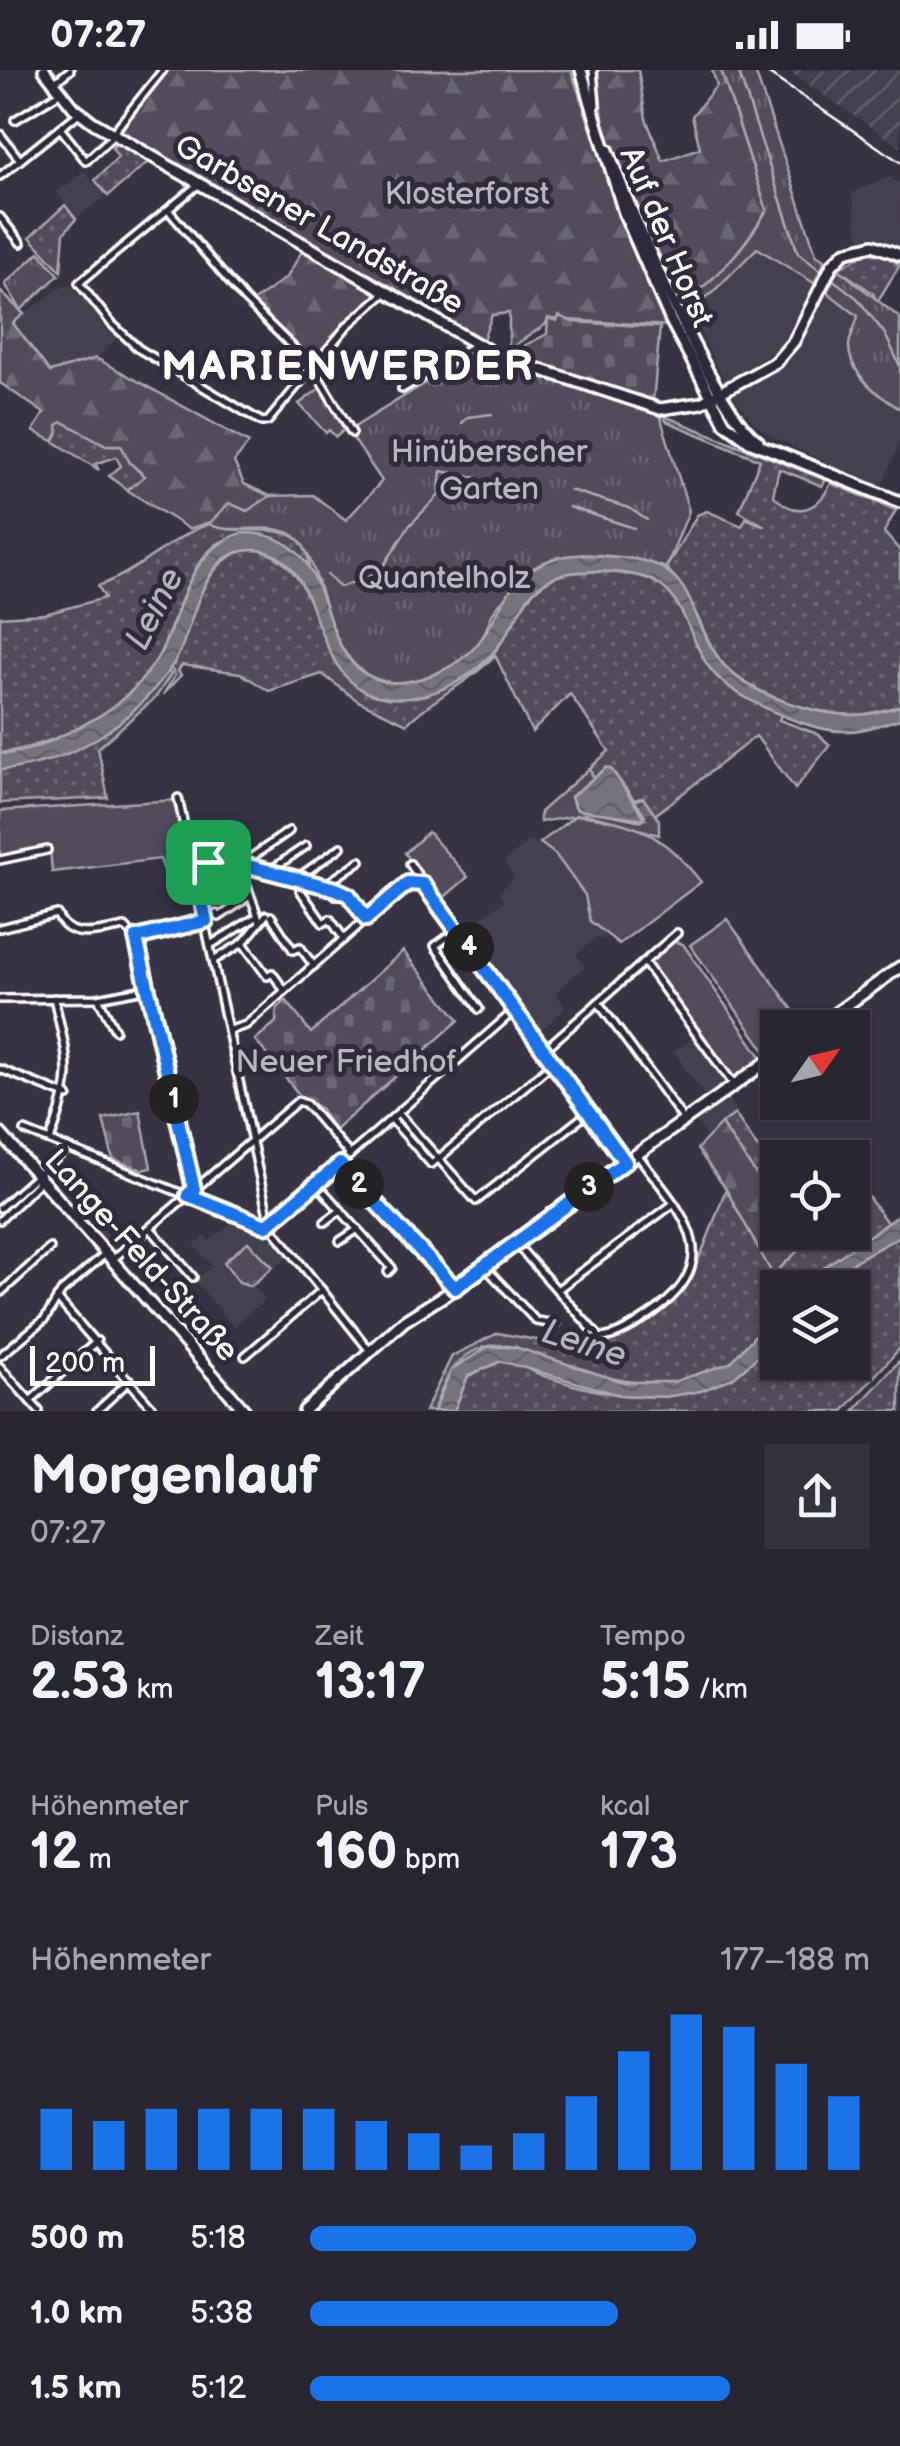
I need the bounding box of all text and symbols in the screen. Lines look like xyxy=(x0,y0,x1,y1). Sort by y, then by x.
text: 07:27 xyxy=(50,13,147,58)
street label: Garbsener Landstraße xyxy=(168,126,470,324)
street label: Auf der Horst xyxy=(611,141,722,333)
park label: Klosterforst xyxy=(384,175,550,214)
district label: MARIENWERDER xyxy=(161,342,535,393)
park label: Hinüberscher Garten xyxy=(391,433,588,509)
park label: Quantelholz xyxy=(358,559,531,598)
water label: Leine xyxy=(116,561,194,657)
pin xyxy=(166,820,251,905)
icon: arrive xyxy=(181,835,236,890)
pin: 4 xyxy=(444,922,494,972)
text: 4 xyxy=(461,930,477,963)
north arrow xyxy=(760,1010,870,1120)
map controls xyxy=(760,1010,870,1380)
park label: Neuer Friedhof xyxy=(235,1043,457,1082)
pin: 1 xyxy=(149,1074,199,1124)
text: 1 xyxy=(168,1082,180,1115)
button: locate xyxy=(760,1140,870,1250)
street label: Lange-Feld-Straße xyxy=(36,1142,246,1370)
pin: 2 xyxy=(334,1159,384,1209)
pin: 3 xyxy=(564,1162,614,1212)
text: 2 xyxy=(351,1167,367,1200)
text: 3 xyxy=(581,1170,597,1203)
button: layers xyxy=(760,1270,870,1380)
water label: Leine xyxy=(536,1310,632,1378)
scale bar xyxy=(30,1341,155,1386)
text: 200 m xyxy=(45,1347,125,1380)
text: Morgenlauf xyxy=(30,1443,320,1510)
button: share xyxy=(765,1444,870,1549)
text: 07:27 xyxy=(30,1514,106,1553)
text: Distanz xyxy=(30,1620,124,1653)
text: Zeit xyxy=(315,1620,364,1653)
text: Tempo xyxy=(600,1620,686,1653)
text: 2.53 xyxy=(30,1653,129,1713)
text: 13:17 xyxy=(315,1653,426,1713)
text: 5:15 xyxy=(600,1653,691,1713)
text: km xyxy=(129,1673,173,1706)
text: /km xyxy=(691,1673,748,1706)
text: Höhenmeter xyxy=(30,1790,188,1823)
text: Puls xyxy=(315,1790,368,1823)
text: kcal xyxy=(600,1790,650,1823)
text: 12 xyxy=(30,1823,81,1883)
text: 160 xyxy=(315,1823,398,1883)
text: 173 xyxy=(600,1823,678,1883)
text: m xyxy=(81,1843,112,1876)
text: bpm xyxy=(398,1843,460,1876)
text: Höhenmeter xyxy=(30,1941,211,1980)
text: 177–188 m xyxy=(720,1941,870,1980)
text: 500 m xyxy=(30,2219,124,2258)
text: 5:18 xyxy=(190,2219,246,2258)
text: 1.0 km xyxy=(30,2294,123,2333)
text: 5:38 xyxy=(190,2294,253,2333)
text: 1.5 km xyxy=(30,2369,122,2408)
text: 5:12 xyxy=(190,2369,246,2408)

